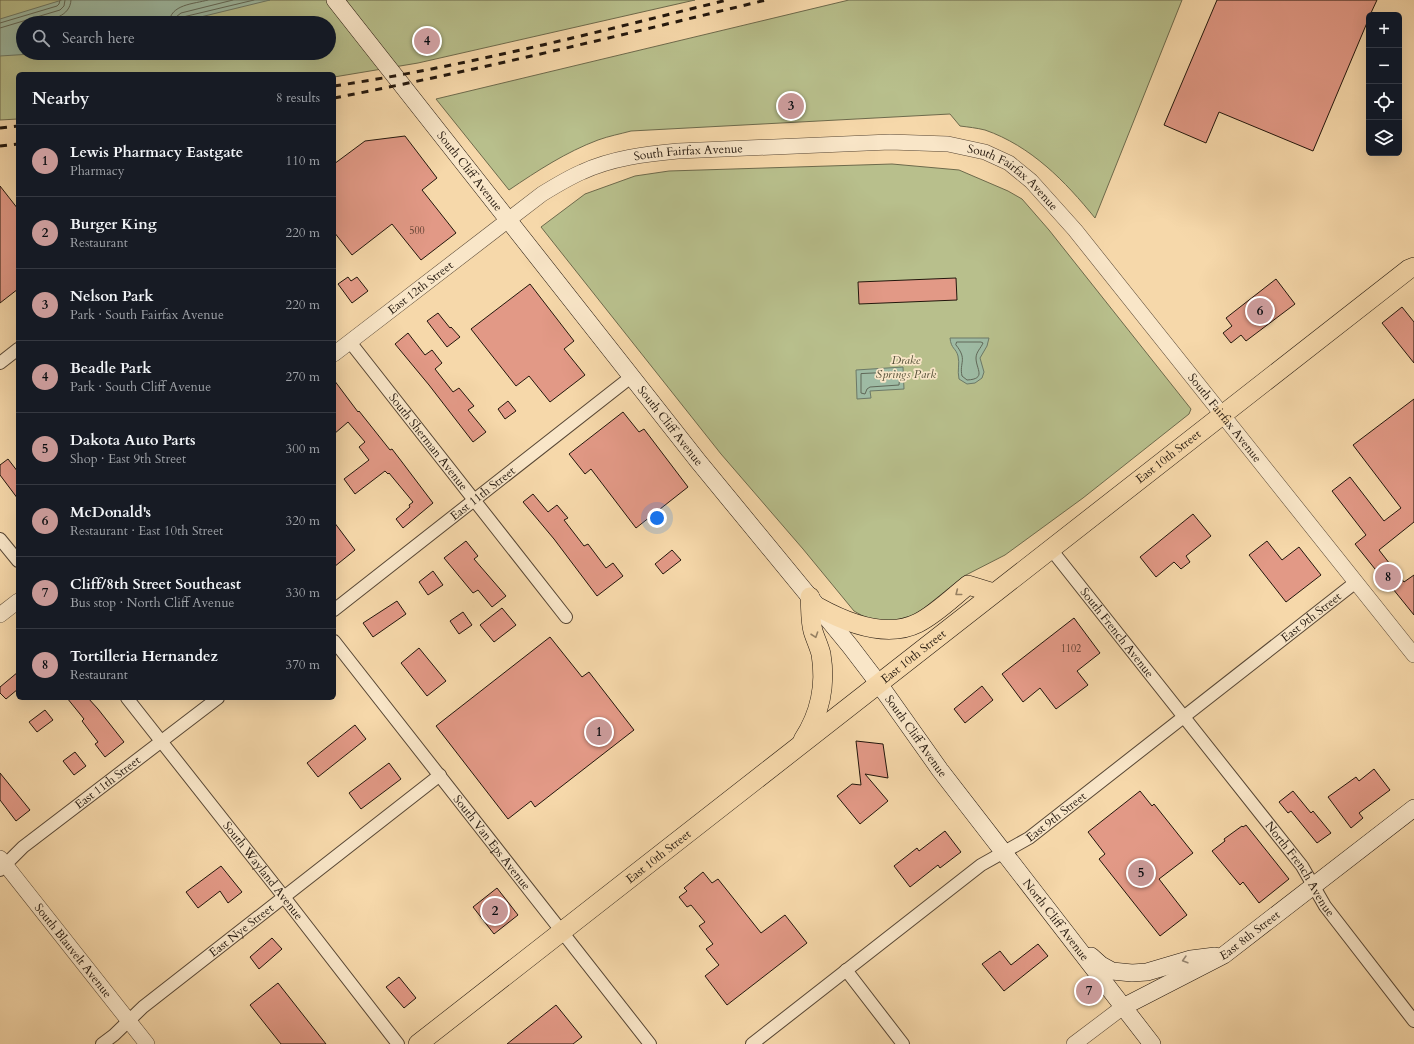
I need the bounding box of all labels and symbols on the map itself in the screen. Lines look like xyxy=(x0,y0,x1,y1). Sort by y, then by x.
pin: 4 xyxy=(414,26,440,56)
pin: 3 xyxy=(778,91,804,121)
street label: South Cliff Avenue xyxy=(433,128,506,215)
street label: South Fairfax Avenue xyxy=(632,140,743,164)
street label: South Fairfax Avenue xyxy=(966,140,1062,214)
house number: 500 xyxy=(409,224,425,238)
street label: East 12th Street xyxy=(384,257,457,318)
pin: 6 xyxy=(1247,296,1273,326)
park label: Drake Springs Park xyxy=(876,352,936,382)
street label: South Fairfax Avenue xyxy=(1184,370,1265,466)
street label: South Cliff Avenue xyxy=(634,382,707,469)
street label: South Sherman Avenue xyxy=(385,390,472,494)
street label: East 10th Street xyxy=(1132,426,1204,487)
street label: East 11th Street xyxy=(447,463,519,524)
your location xyxy=(647,508,667,528)
pin: 8 xyxy=(1375,562,1401,592)
street label: South French Avenue xyxy=(1076,584,1158,681)
one-way arrow xyxy=(956,588,963,595)
street label: East 9th Street xyxy=(1278,588,1345,646)
street label: East 10th Street xyxy=(878,626,949,687)
one-way arrow xyxy=(810,632,818,639)
house number: 1102 xyxy=(1061,642,1081,656)
street label: South Cliff Avenue xyxy=(881,692,951,781)
pin: 1 xyxy=(586,717,612,747)
street label: East 11th Street xyxy=(72,752,144,813)
street label: East 9th Street xyxy=(1023,788,1090,845)
street label: South Van Eps Avenue xyxy=(450,792,534,893)
street label: South Wayland Avenue xyxy=(219,818,307,923)
street label: North French Avenue xyxy=(1262,818,1338,920)
street label: East 10th Street xyxy=(623,826,694,887)
pin: 5 xyxy=(1128,858,1154,888)
street label: North Cliff Avenue xyxy=(1019,876,1093,964)
pin: 2 xyxy=(482,896,508,926)
street label: South Blauvelt Avenue xyxy=(31,900,116,1001)
street label: East Nye Street xyxy=(206,900,277,961)
street label: East 8th Street xyxy=(1217,907,1283,964)
one-way arrow xyxy=(1182,955,1189,964)
pin: 7 xyxy=(1076,976,1102,1006)

